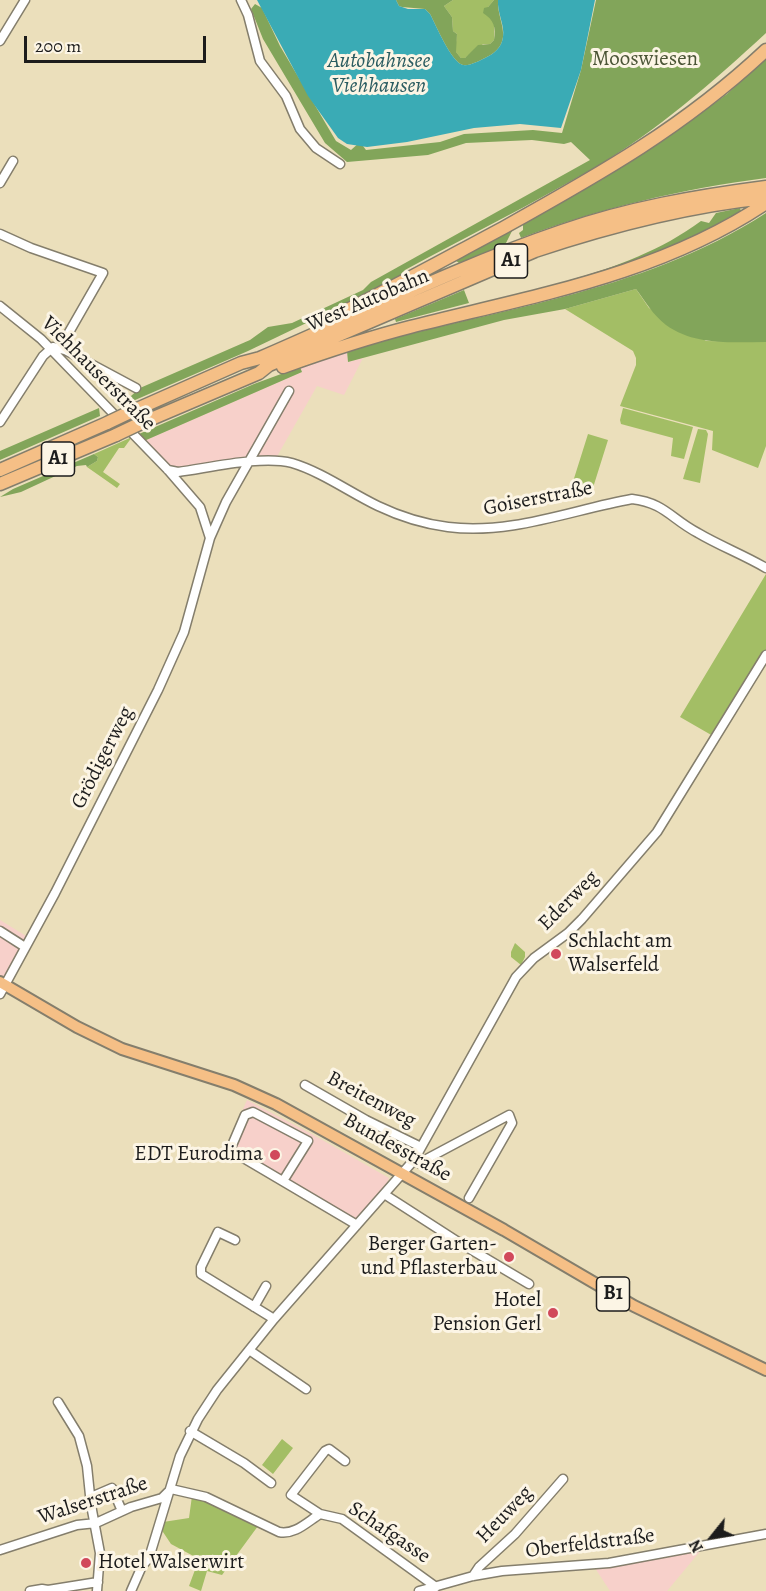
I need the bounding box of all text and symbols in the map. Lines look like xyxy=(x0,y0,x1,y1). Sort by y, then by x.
scale bar xyxy=(27,24,208,62)
text: 200 m xyxy=(35,34,81,58)
park label: Mooswiesen xyxy=(592,47,698,73)
water label: Autobahnsee Viehhausen xyxy=(328,49,430,100)
road number: A1 xyxy=(494,244,528,278)
street label: West Autobahn xyxy=(303,264,433,338)
street label: Viehhauserstraße xyxy=(35,311,161,437)
road number: A1 xyxy=(42,442,74,476)
street label: Goiserstraße xyxy=(481,476,595,522)
street label: Grödigerweg xyxy=(66,703,140,813)
street label: Ederweg xyxy=(534,866,604,936)
place label: Schlacht am Walserfeld xyxy=(568,929,672,979)
marker: Schlacht am Walserfeld xyxy=(549,947,563,961)
street label: Breitenweg xyxy=(322,1066,420,1134)
street label: Bundesstraße xyxy=(339,1108,455,1188)
place label: EDT Eurodima xyxy=(134,1142,263,1168)
marker: EDT Eurodima xyxy=(268,1148,282,1162)
place label: Berger Garten- und Pflasterbau xyxy=(361,1232,497,1282)
marker: Berger Garten- und Pflasterbau xyxy=(502,1250,516,1264)
road number: B1 xyxy=(596,1277,630,1311)
place label: Hotel Pension Gerl xyxy=(433,1288,541,1338)
marker: Hotel Pension Gerl xyxy=(546,1306,560,1320)
street label: Walserstraße xyxy=(35,1471,151,1531)
street label: Heuweg xyxy=(471,1481,539,1549)
street label: Schafgasse xyxy=(343,1496,435,1570)
north arrow xyxy=(682,1507,742,1567)
street label: Oberfeldstraße xyxy=(524,1524,656,1564)
text: N xyxy=(684,1535,709,1557)
place label: Hotel Walserwirt xyxy=(98,1550,244,1576)
marker: Hotel Walserwirt xyxy=(79,1556,93,1570)

